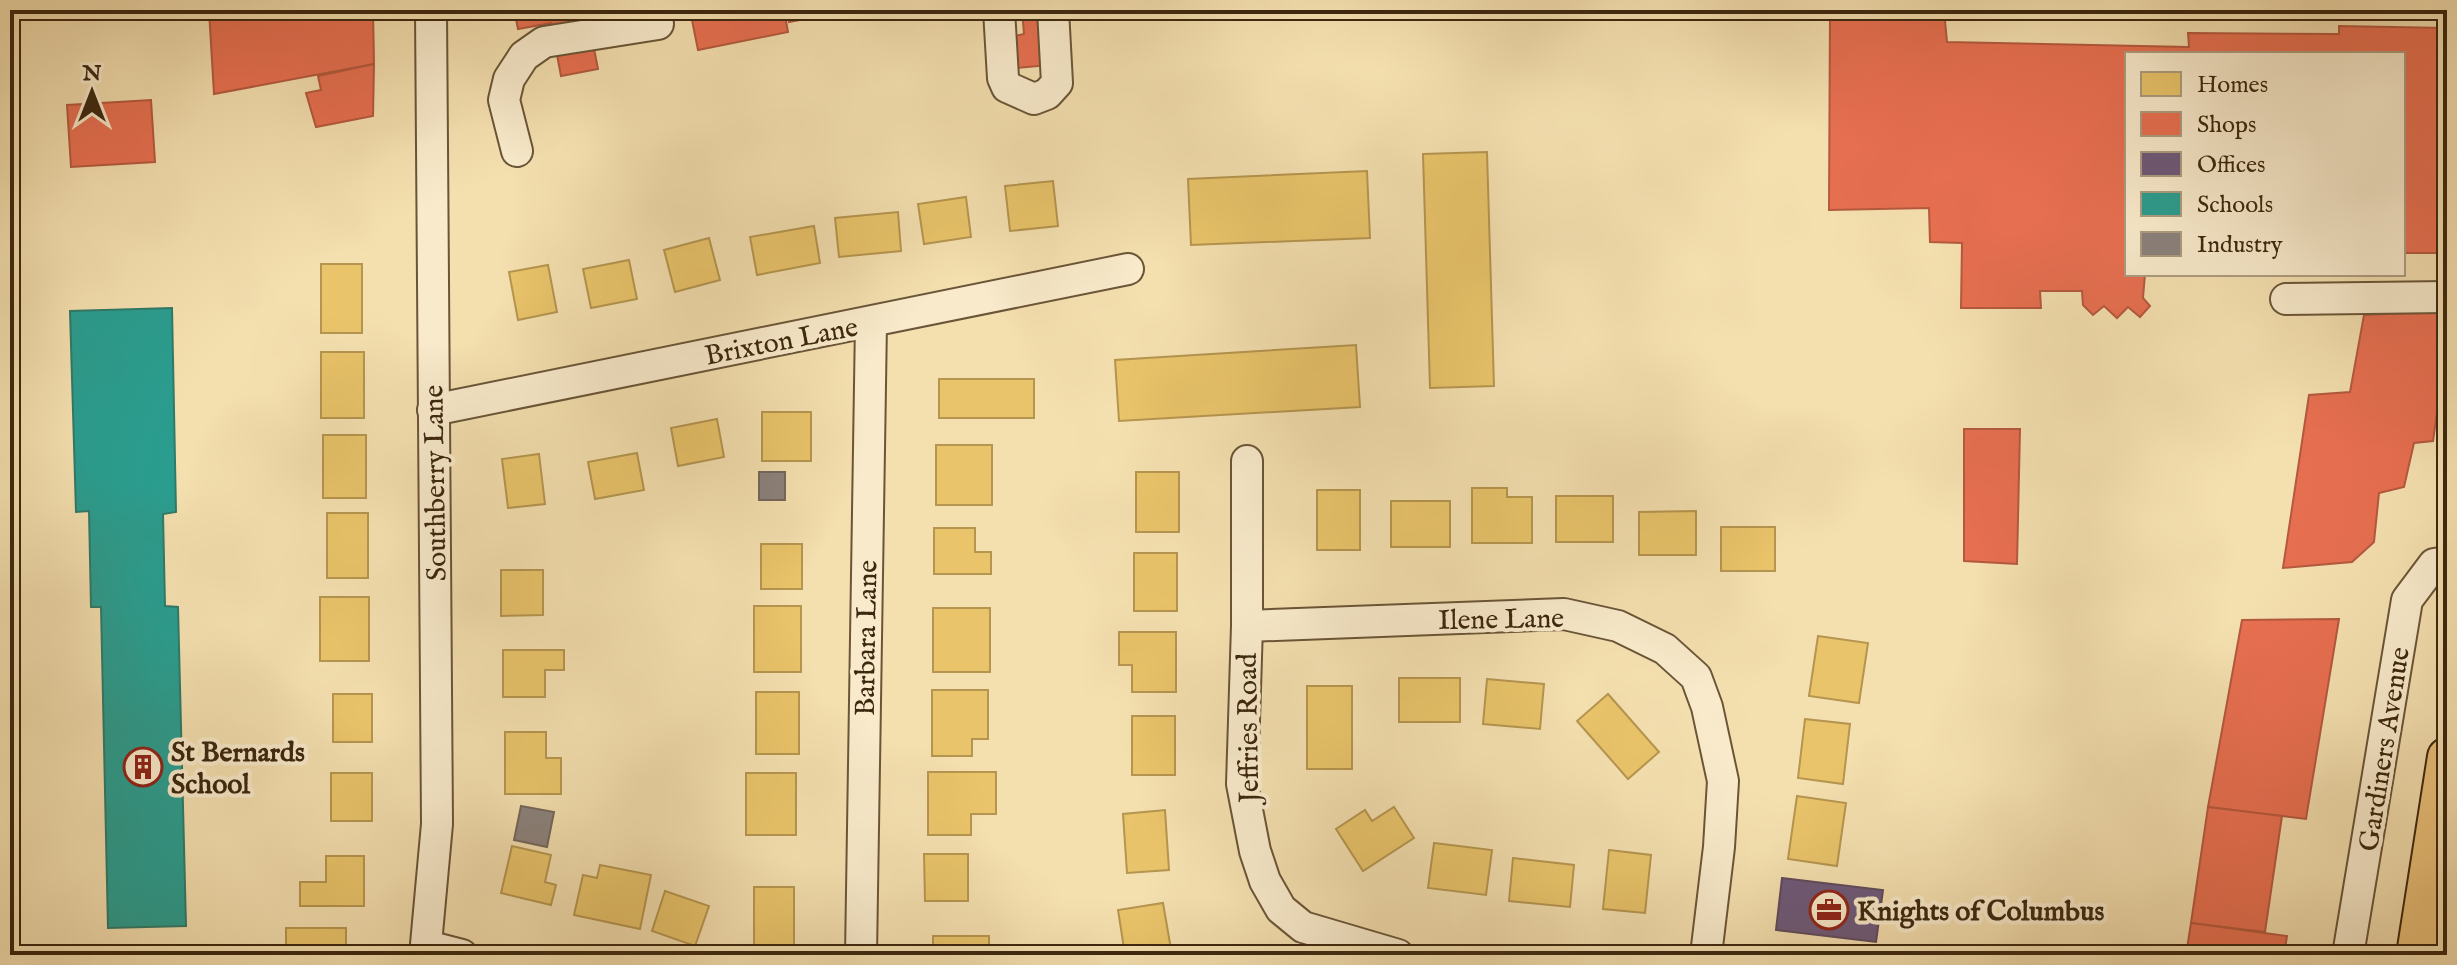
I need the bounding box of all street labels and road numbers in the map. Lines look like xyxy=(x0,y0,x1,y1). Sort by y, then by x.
street label: Brixton Lane xyxy=(702,310,861,374)
street label: Southberry Lane xyxy=(417,384,456,581)
street label: Barbara Lane xyxy=(849,559,886,716)
street label: Ilene Lane xyxy=(1438,602,1565,639)
street label: Gardiners Avenue xyxy=(2352,644,2419,854)
street label: Jeffries Road xyxy=(1231,653,1268,806)

